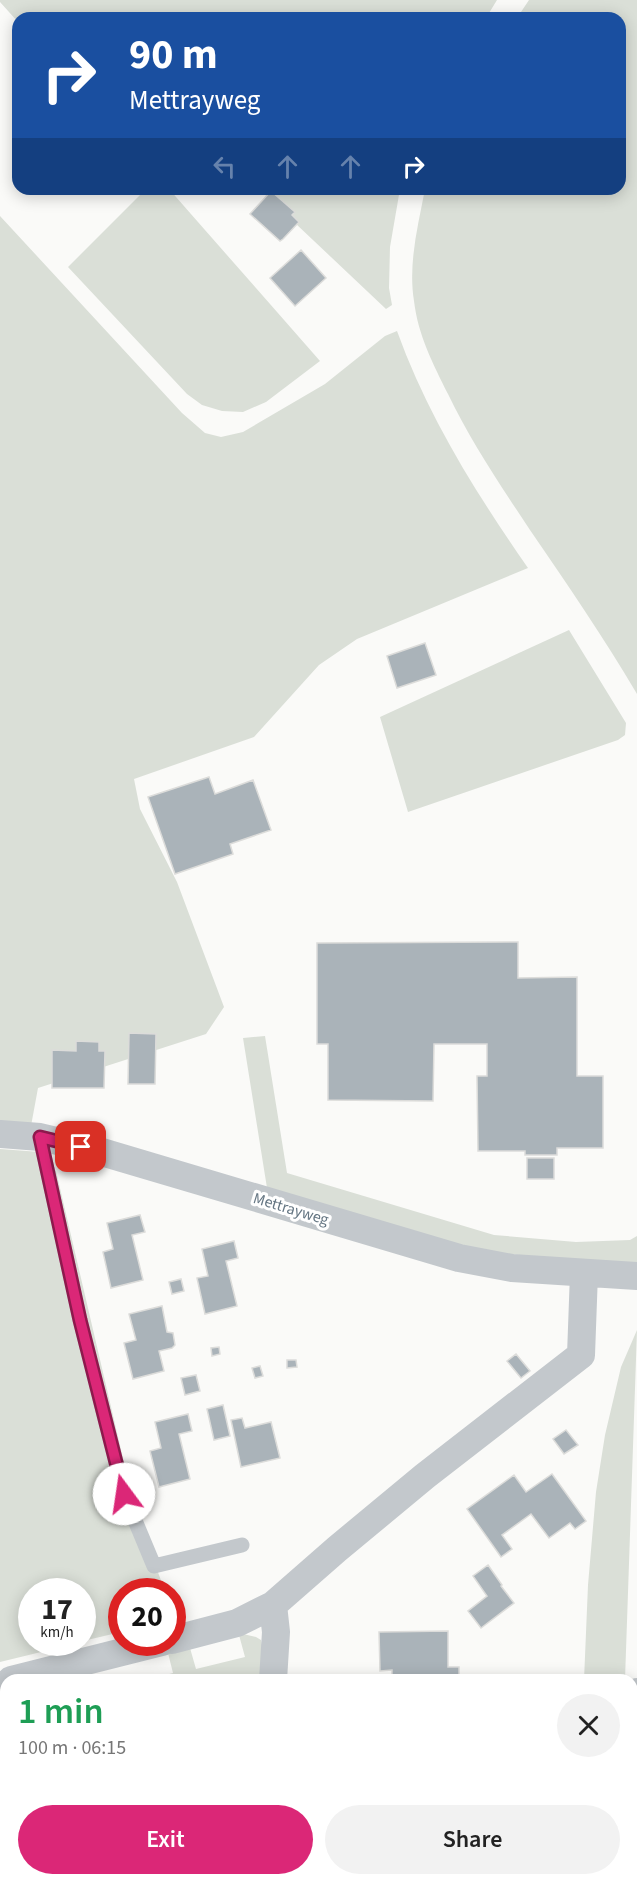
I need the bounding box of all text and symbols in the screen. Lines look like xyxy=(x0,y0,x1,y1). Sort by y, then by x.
text: 90 m xyxy=(129,25,218,85)
icon: right xyxy=(30,36,108,114)
text: Mettrayweg xyxy=(129,81,260,120)
icon: left xyxy=(208,150,241,183)
icon: ahead xyxy=(271,150,304,183)
icon: ahead xyxy=(334,150,367,183)
icon: right xyxy=(397,150,430,183)
pin xyxy=(55,1121,106,1172)
icon: arrive xyxy=(64,1130,97,1163)
street label: Mettrayweg xyxy=(251,1187,331,1231)
position arrow xyxy=(92,1462,156,1526)
speed limit sign: 20 xyxy=(108,1578,186,1656)
text: 17 xyxy=(41,1588,73,1631)
text: km/h xyxy=(40,1622,74,1643)
text: 1 min xyxy=(18,1686,104,1737)
button: close xyxy=(557,1694,620,1757)
text: 100 m · 06:15 xyxy=(18,1734,126,1762)
button: Exit xyxy=(18,1805,313,1874)
button: Share xyxy=(325,1805,620,1874)

